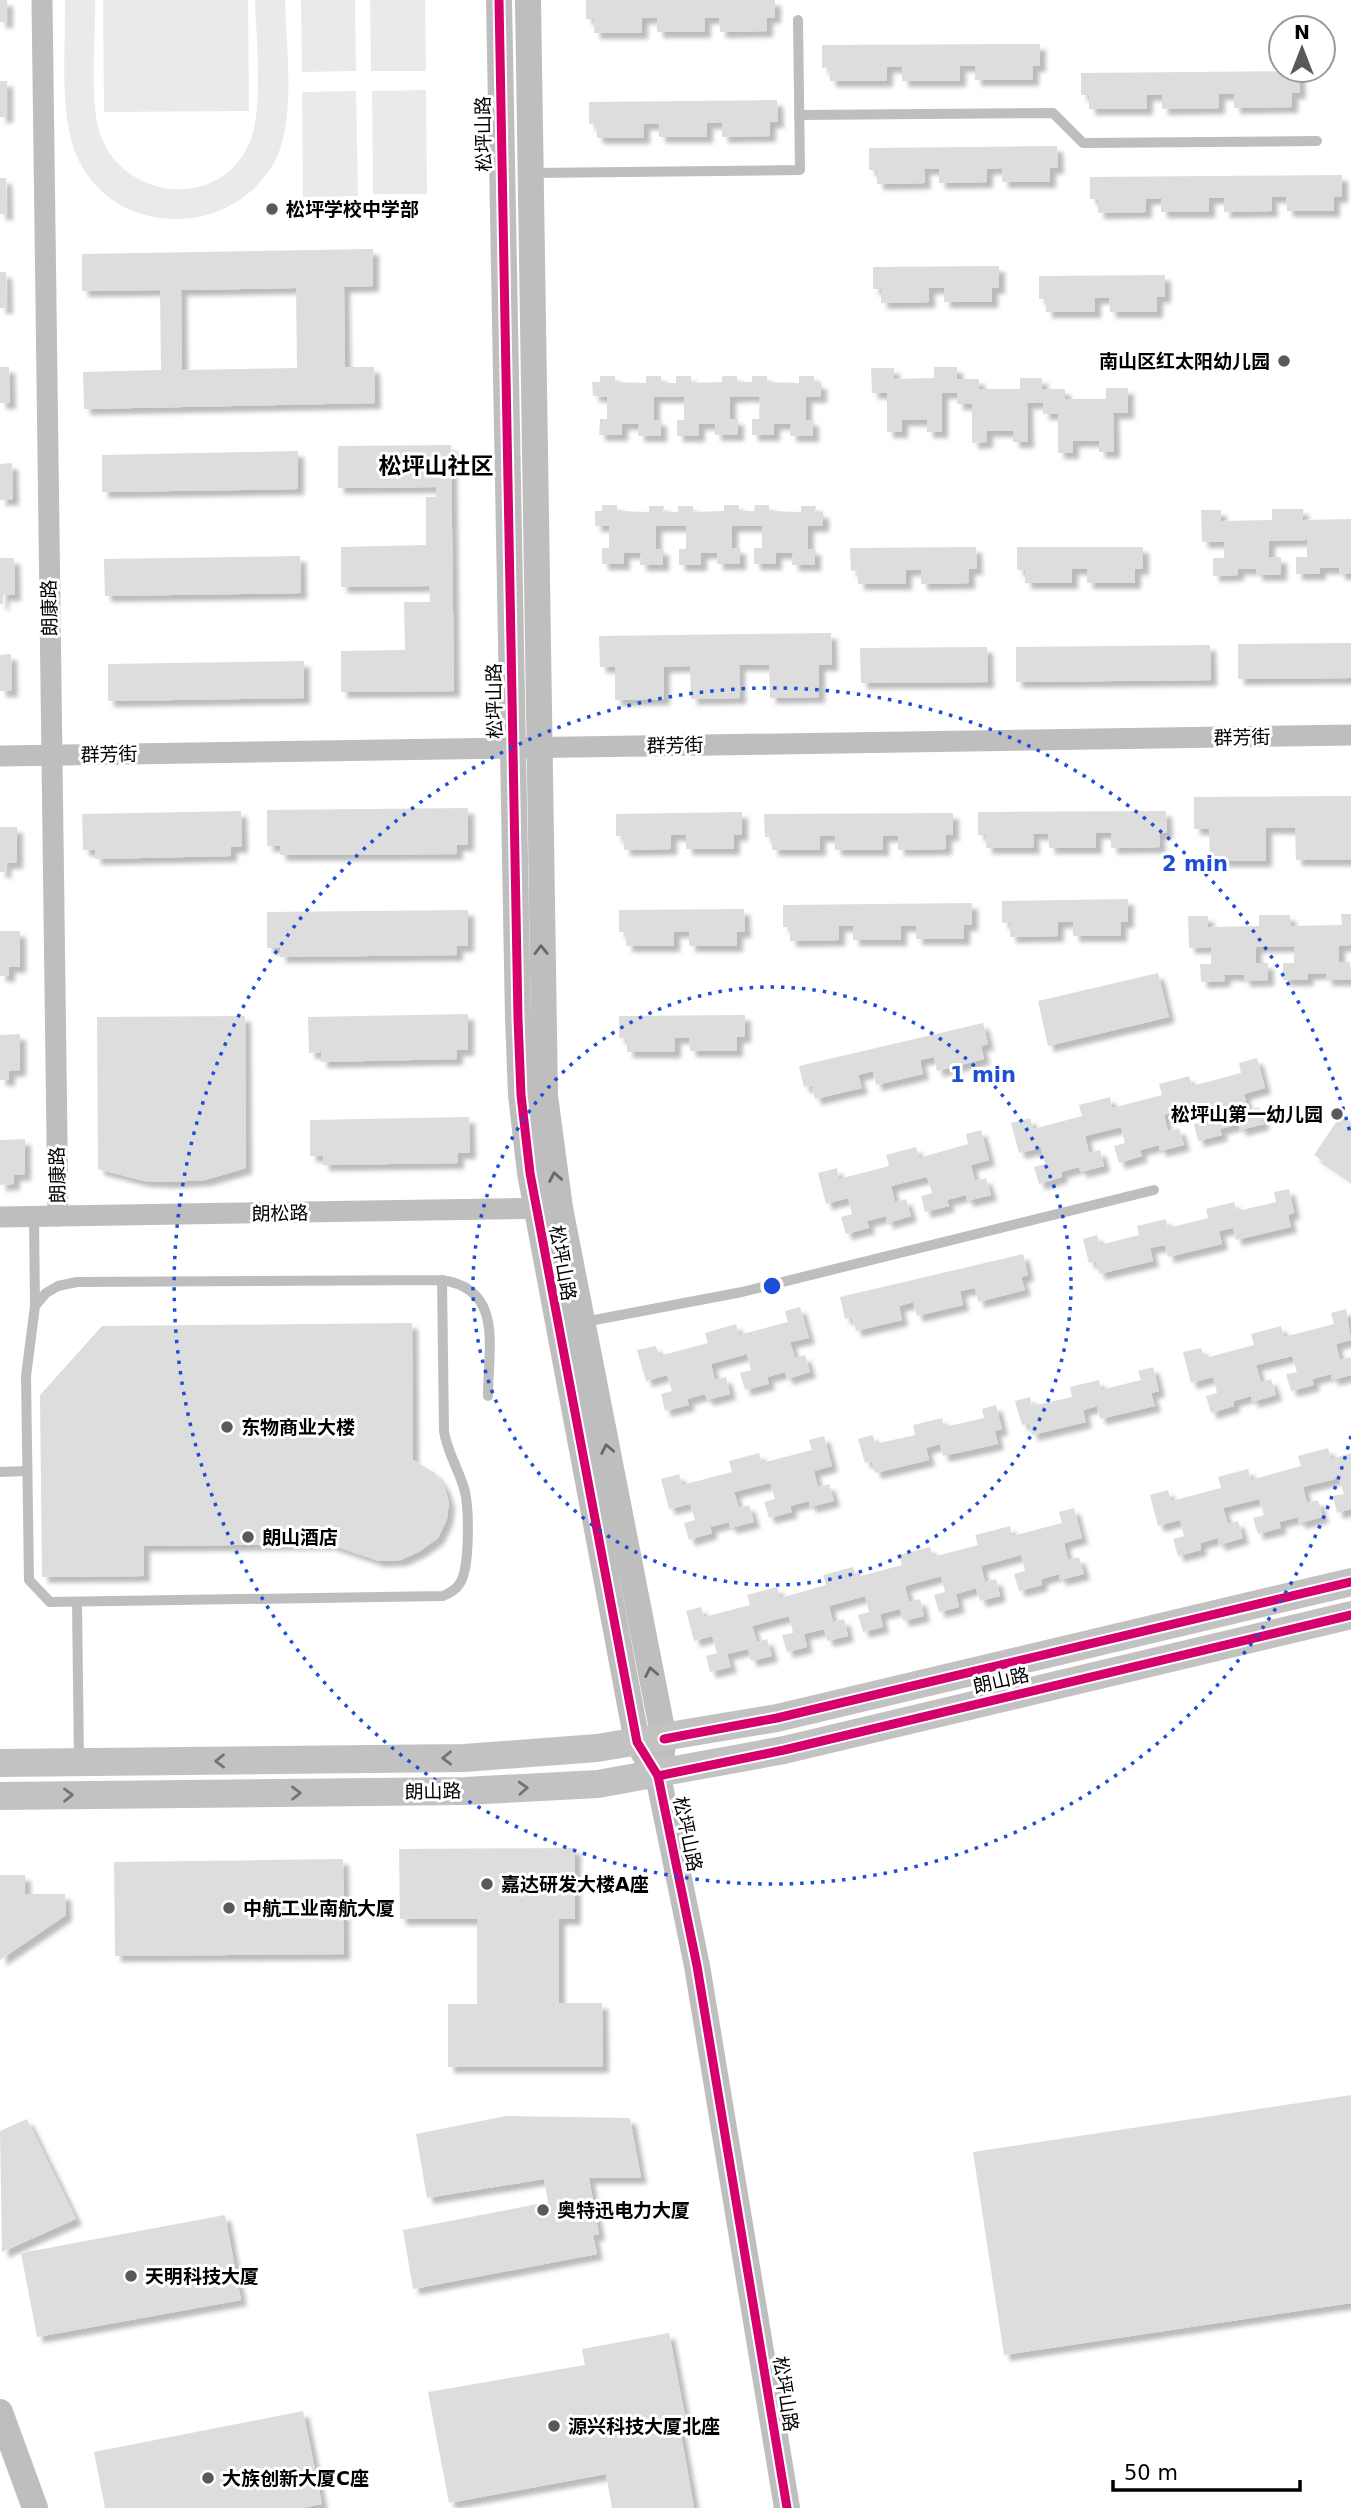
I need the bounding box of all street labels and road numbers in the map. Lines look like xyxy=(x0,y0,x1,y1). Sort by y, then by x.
street label: 松坪山路 xyxy=(471,96,495,172)
street label: 朗康路 xyxy=(38,579,60,637)
street label: 松坪山路 xyxy=(482,663,506,739)
street label: 群芳街 xyxy=(1213,726,1271,748)
street label: 群芳街 xyxy=(646,734,704,756)
street label: 群芳街 xyxy=(80,743,138,765)
street label: 朗康路 xyxy=(46,1146,68,1204)
street label: 朗松路 xyxy=(251,1202,309,1224)
street label: 松坪山路 xyxy=(546,1224,580,1302)
street label: 朗山路 xyxy=(971,1663,1031,1697)
street label: 朗山路 xyxy=(404,1780,462,1802)
street label: 松坪山路 xyxy=(669,1795,707,1873)
street label: 松坪山路 xyxy=(769,2355,803,2433)

